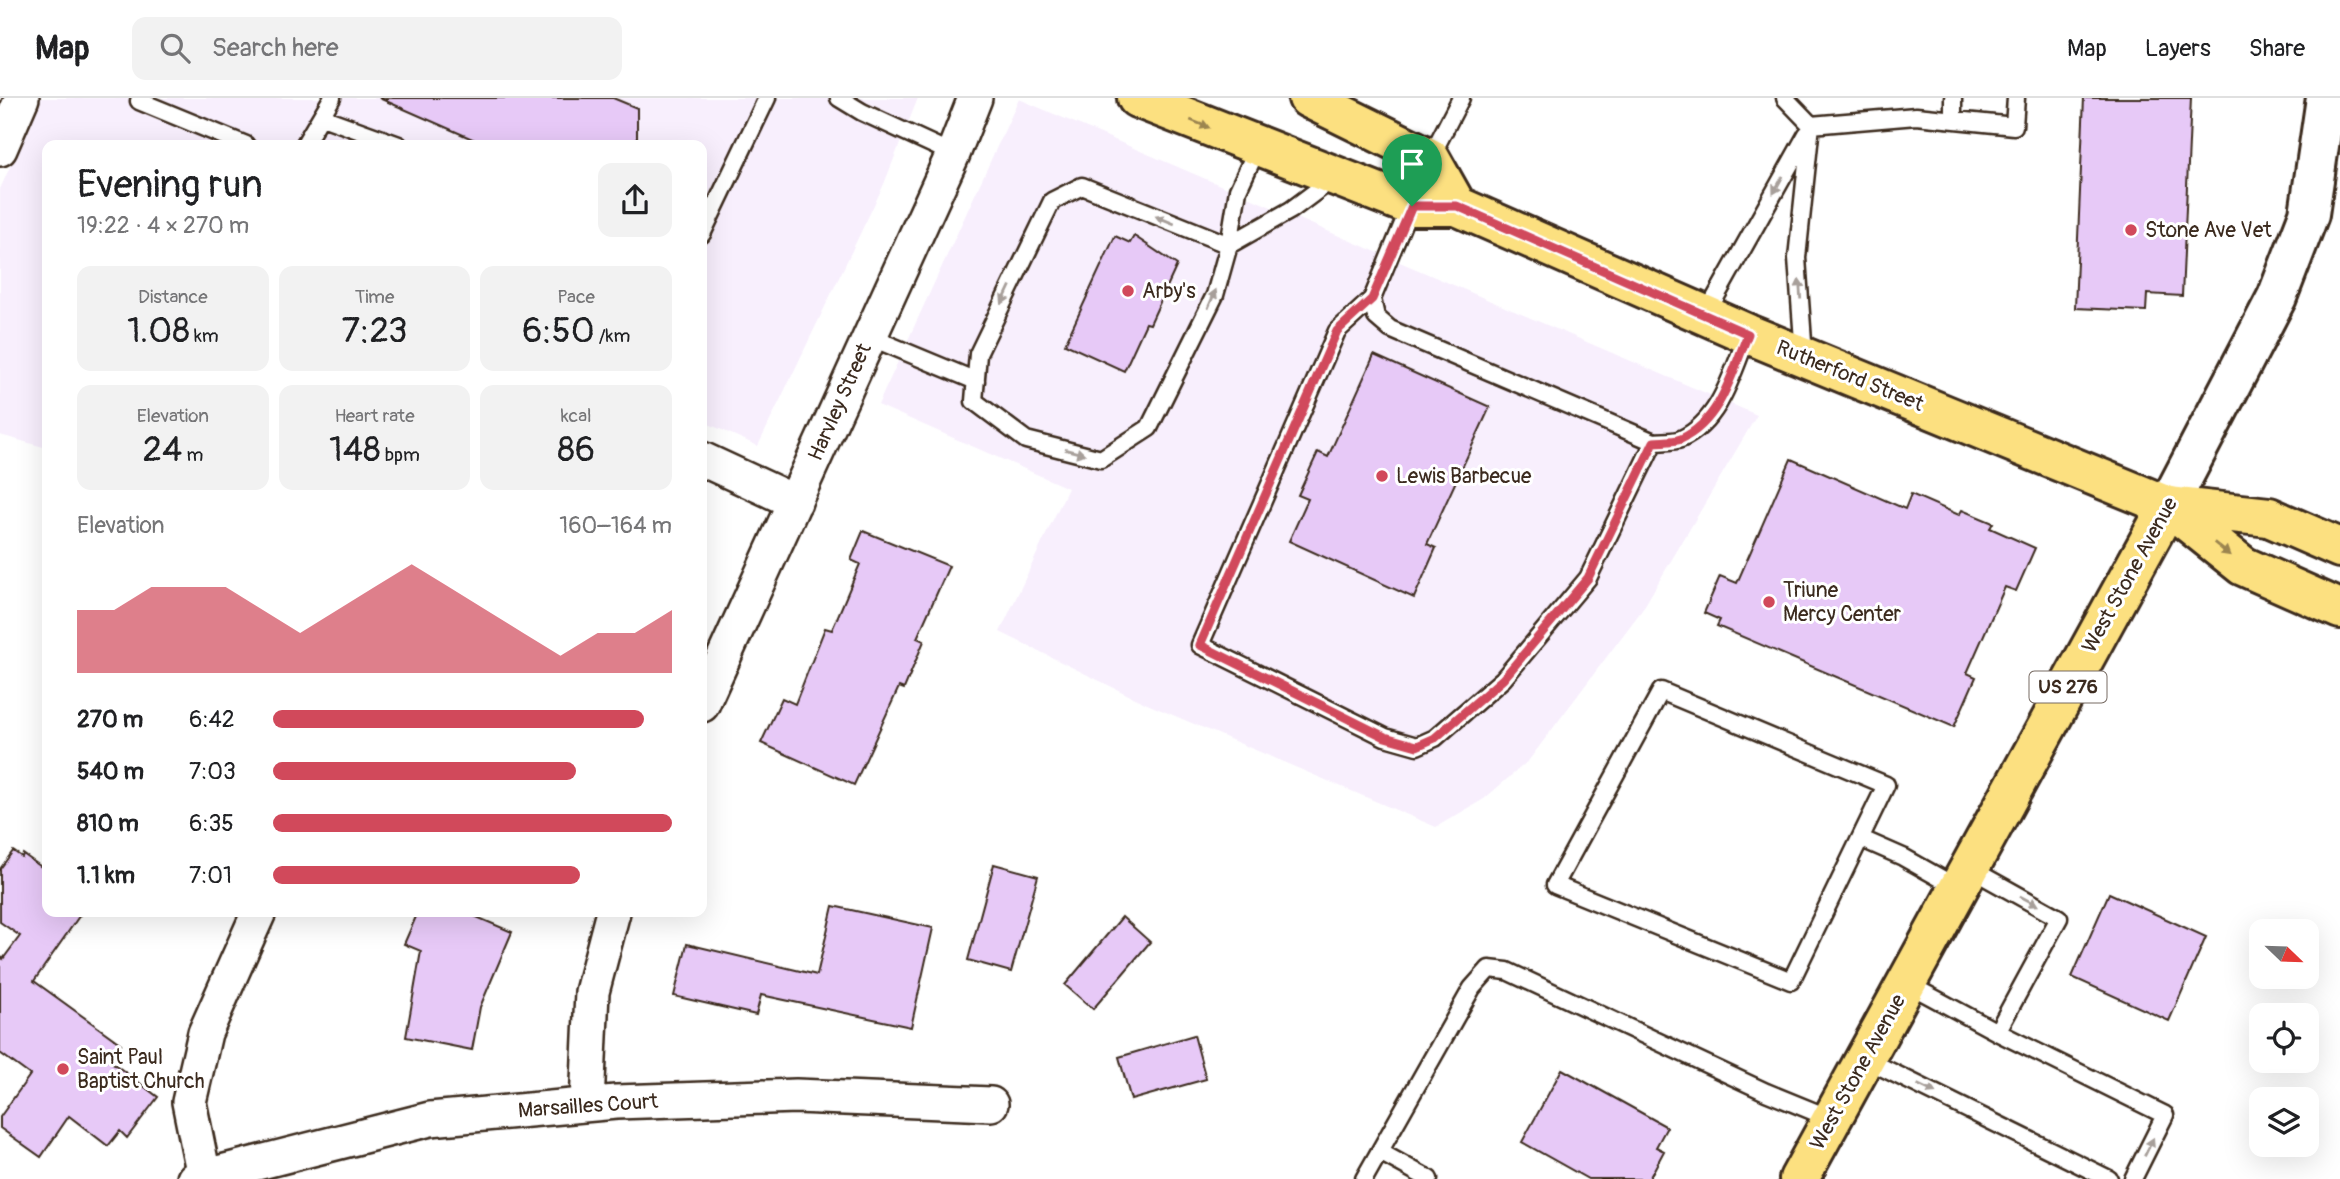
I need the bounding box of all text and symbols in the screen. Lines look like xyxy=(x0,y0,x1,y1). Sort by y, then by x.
search box xyxy=(132,17,622,80)
text: Map xyxy=(35,28,90,69)
icon: search xyxy=(156,29,194,67)
text: Search here xyxy=(212,32,339,64)
text: Map xyxy=(2067,34,2107,63)
text: Layers xyxy=(2145,34,2211,63)
text: Share xyxy=(2249,34,2305,63)
one-way arrow xyxy=(1189,119,1210,130)
pin xyxy=(1382,134,1442,206)
icon: arrive xyxy=(1393,145,1431,183)
text: Evening run xyxy=(77,161,263,209)
button: share xyxy=(598,163,672,237)
one-way arrow xyxy=(1772,175,1784,195)
text: 19:22 · 4 × 270 m xyxy=(77,211,249,240)
one-way arrow xyxy=(1154,214,1175,225)
place label: Stone Ave Vet xyxy=(2145,217,2272,244)
marker: Stone Ave Vet xyxy=(2123,222,2139,238)
place label: Arby's xyxy=(1142,278,1196,305)
one-way arrow xyxy=(1794,278,1805,300)
marker: Arby's xyxy=(1120,283,1136,299)
text: Distance xyxy=(138,285,208,309)
text: Time xyxy=(355,285,394,309)
text: Pace xyxy=(557,285,595,309)
one-way arrow xyxy=(1000,285,1012,305)
one-way arrow xyxy=(1206,289,1218,309)
text: 1.08 xyxy=(127,309,190,353)
text: 7:23 xyxy=(342,309,407,353)
text: 6:50 xyxy=(522,309,595,353)
text: km xyxy=(190,324,219,348)
text: /km xyxy=(595,324,630,348)
street label: Rutherford Street xyxy=(1772,334,1928,418)
street label: Harvley Street xyxy=(802,339,878,465)
text: Elevation xyxy=(137,404,209,428)
text: Heart rate xyxy=(334,404,415,428)
text: kcal xyxy=(561,404,592,428)
text: 24 xyxy=(142,428,182,472)
text: 148 xyxy=(329,428,381,472)
text: 86 xyxy=(557,428,595,472)
text: m xyxy=(182,443,203,467)
text: bpm xyxy=(381,443,420,467)
one-way arrow xyxy=(1064,447,1086,458)
place label: Lewis Barbecue xyxy=(1396,463,1532,490)
marker: Lewis Barbecue xyxy=(1374,468,1390,484)
street label: West Stone Avenue xyxy=(2076,492,2184,658)
text: Elevation xyxy=(77,511,165,540)
text: 160–164 m xyxy=(559,511,672,540)
one-way arrow xyxy=(2212,541,2230,556)
place label: Triune Mercy Center xyxy=(1783,577,1902,628)
marker: Triune Mercy Center xyxy=(1761,594,1777,610)
road number: US 276 xyxy=(2030,672,2106,702)
text: 270 m xyxy=(77,705,143,734)
text: 6:42 xyxy=(189,705,235,734)
text: 540 m xyxy=(77,757,144,786)
text: 7:03 xyxy=(189,757,236,786)
text: 810 m xyxy=(77,809,139,838)
text: 6:35 xyxy=(189,809,234,838)
text: 1.1 km xyxy=(77,861,135,890)
text: 7:01 xyxy=(189,861,232,890)
one-way arrow xyxy=(2019,896,2039,907)
north arrow xyxy=(2249,919,2319,989)
map controls xyxy=(2249,919,2319,1157)
street label: West Stone Avenue xyxy=(1804,989,1912,1155)
button: locate xyxy=(2249,1003,2319,1073)
place label: Saint Paul Baptist Church xyxy=(77,1044,205,1095)
marker: Saint Paul Baptist Church xyxy=(55,1061,71,1077)
one-way arrow xyxy=(1917,1082,1937,1094)
button: layers xyxy=(2249,1087,2319,1157)
street label: Marsailles Court xyxy=(517,1088,659,1124)
one-way arrow xyxy=(2143,1137,2154,1157)

